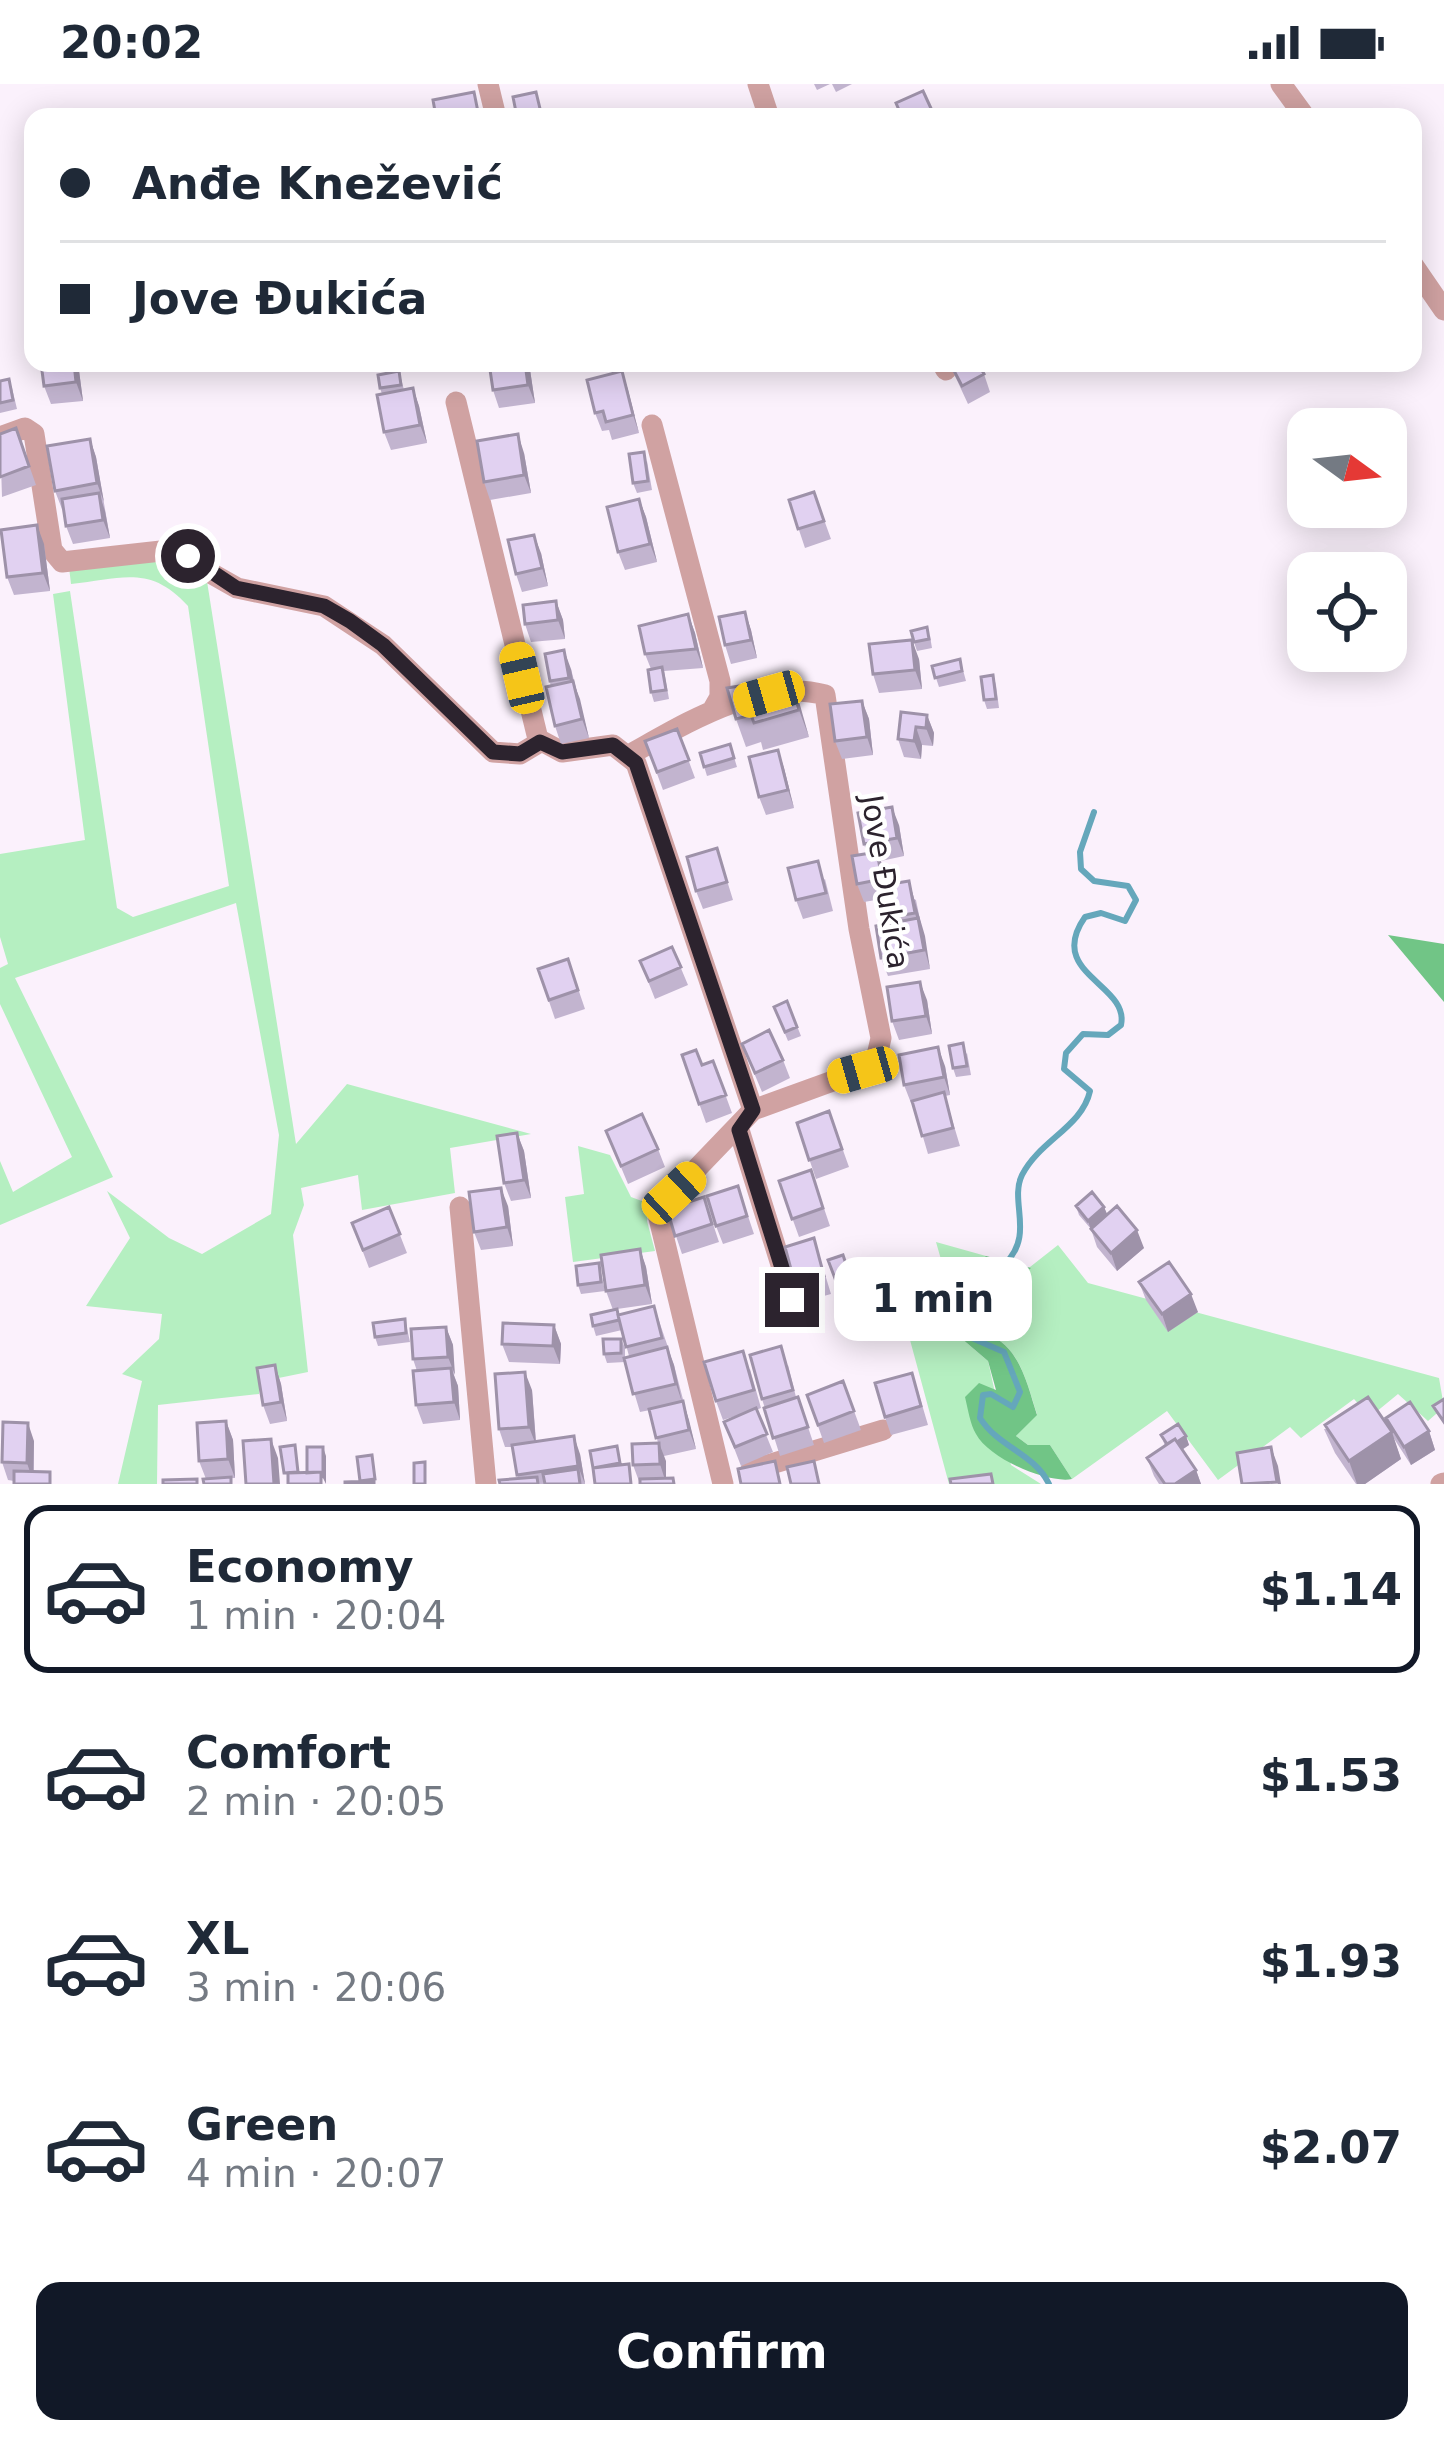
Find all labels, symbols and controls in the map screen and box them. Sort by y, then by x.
text: 20:02 [60,16,203,69]
text: Anđe Knežević [132,157,503,210]
text: Jove Đukića [132,272,427,325]
north arrow [1287,408,1407,528]
map controls [1287,408,1407,672]
route start [161,529,215,583]
button: locate [1287,552,1407,672]
car [496,639,548,717]
car [729,667,809,721]
street label: Jove Đukića [854,790,917,971]
car [823,1043,903,1097]
car [635,1155,713,1231]
callout: 1 min [834,1258,1032,1342]
route end [765,1273,819,1327]
text: 1 min [872,1276,994,1321]
icon: car [42,1535,150,1643]
text: Economy [186,1540,414,1593]
text: $1.14 [1260,1563,1402,1616]
text: 1 min · 20:04 [186,1593,446,1638]
icon: car [42,1721,150,1829]
text: Comfort [186,1726,391,1779]
text: $1.53 [1260,1749,1402,1802]
text: 2 min · 20:05 [186,1779,446,1824]
icon: car [42,1907,150,2015]
text: XL [186,1912,249,1965]
text: $1.93 [1260,1935,1402,1988]
text: 3 min · 20:06 [186,1965,446,2010]
icon: car [42,2093,150,2201]
text: Green [186,2098,338,2151]
text: $2.07 [1260,2121,1402,2174]
text: 4 min · 20:07 [186,2151,446,2196]
button: Confirm [36,2282,1408,2420]

